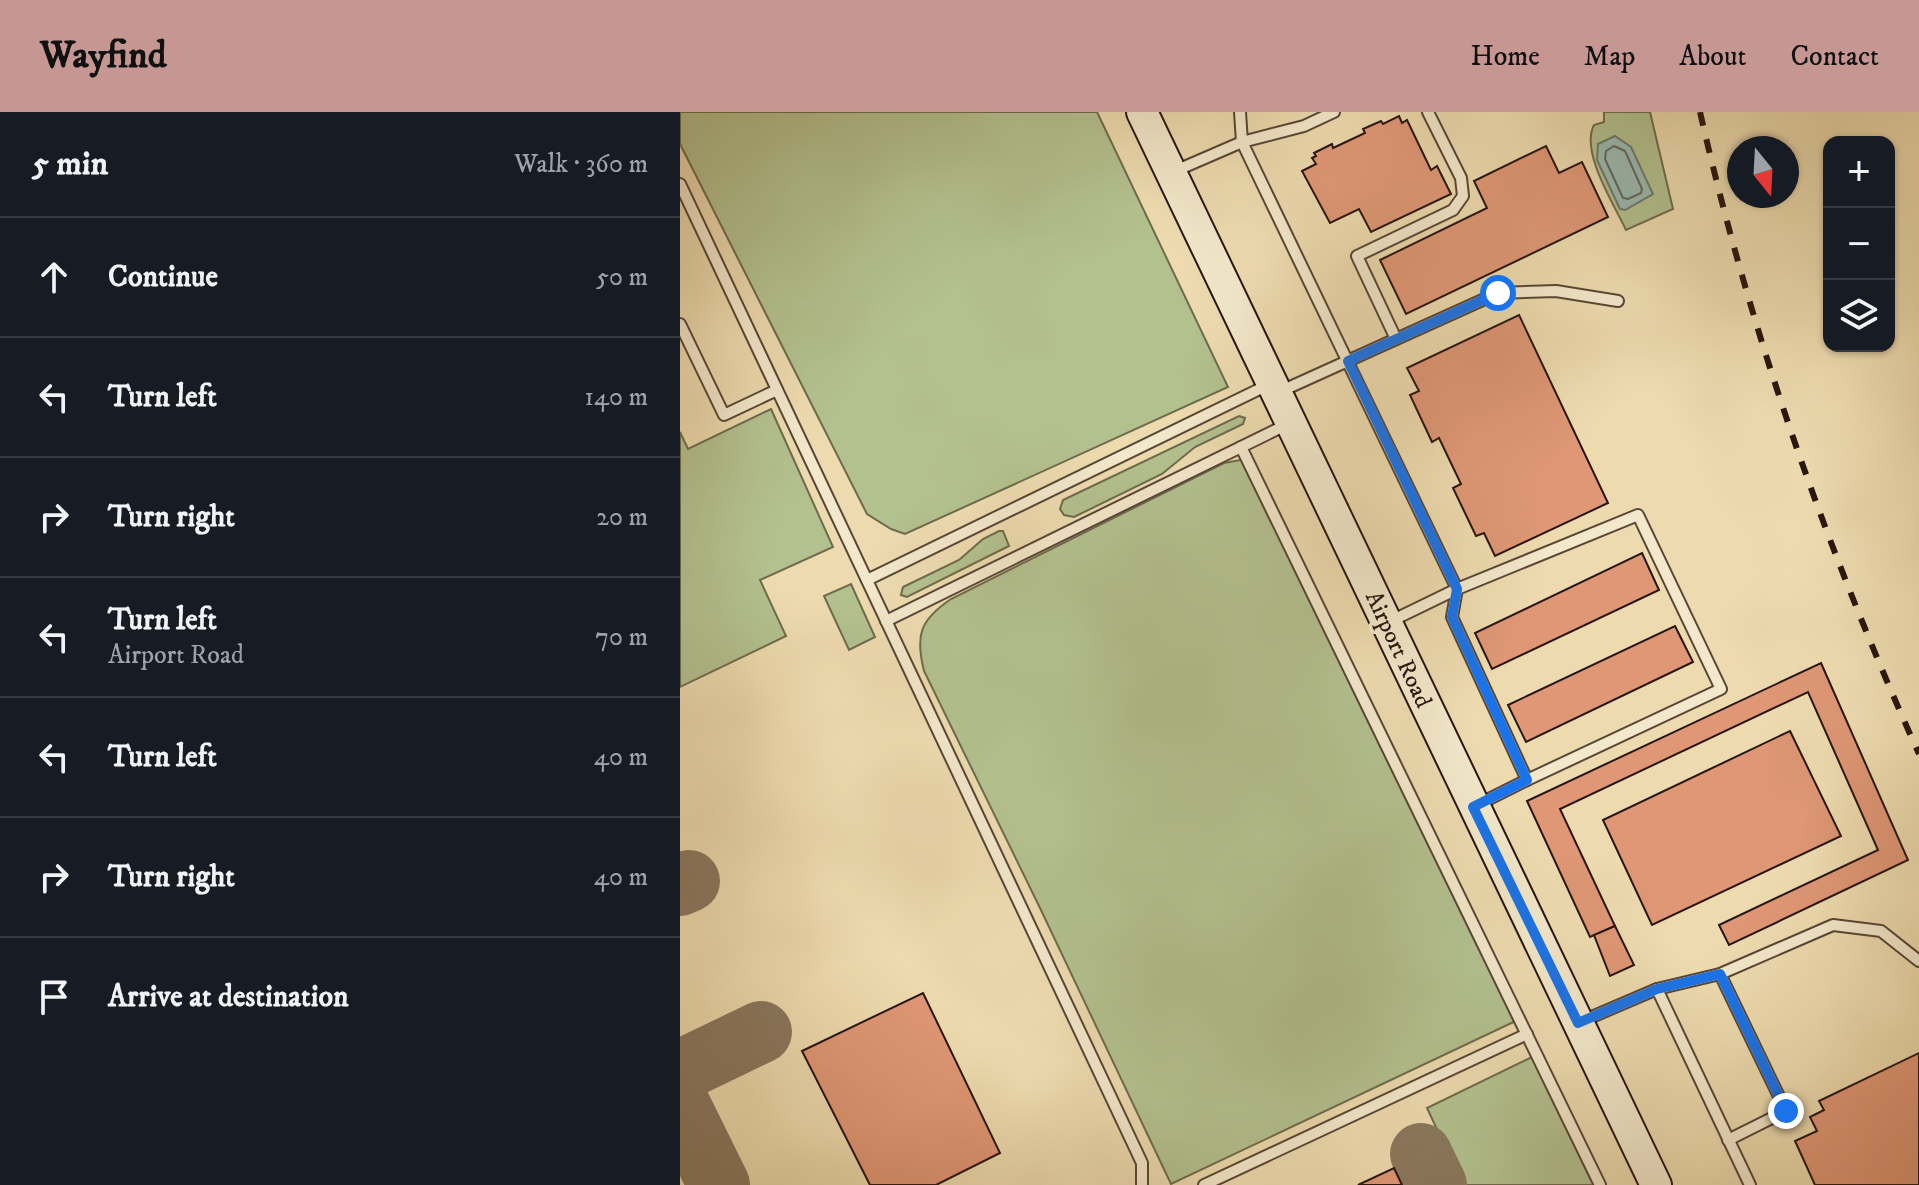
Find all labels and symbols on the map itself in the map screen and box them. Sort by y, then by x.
north arrow [1727,136,1799,208]
route start [1480,275,1516,311]
street label: Airport Road [1358,586,1438,713]
route end [1768,1093,1804,1129]

